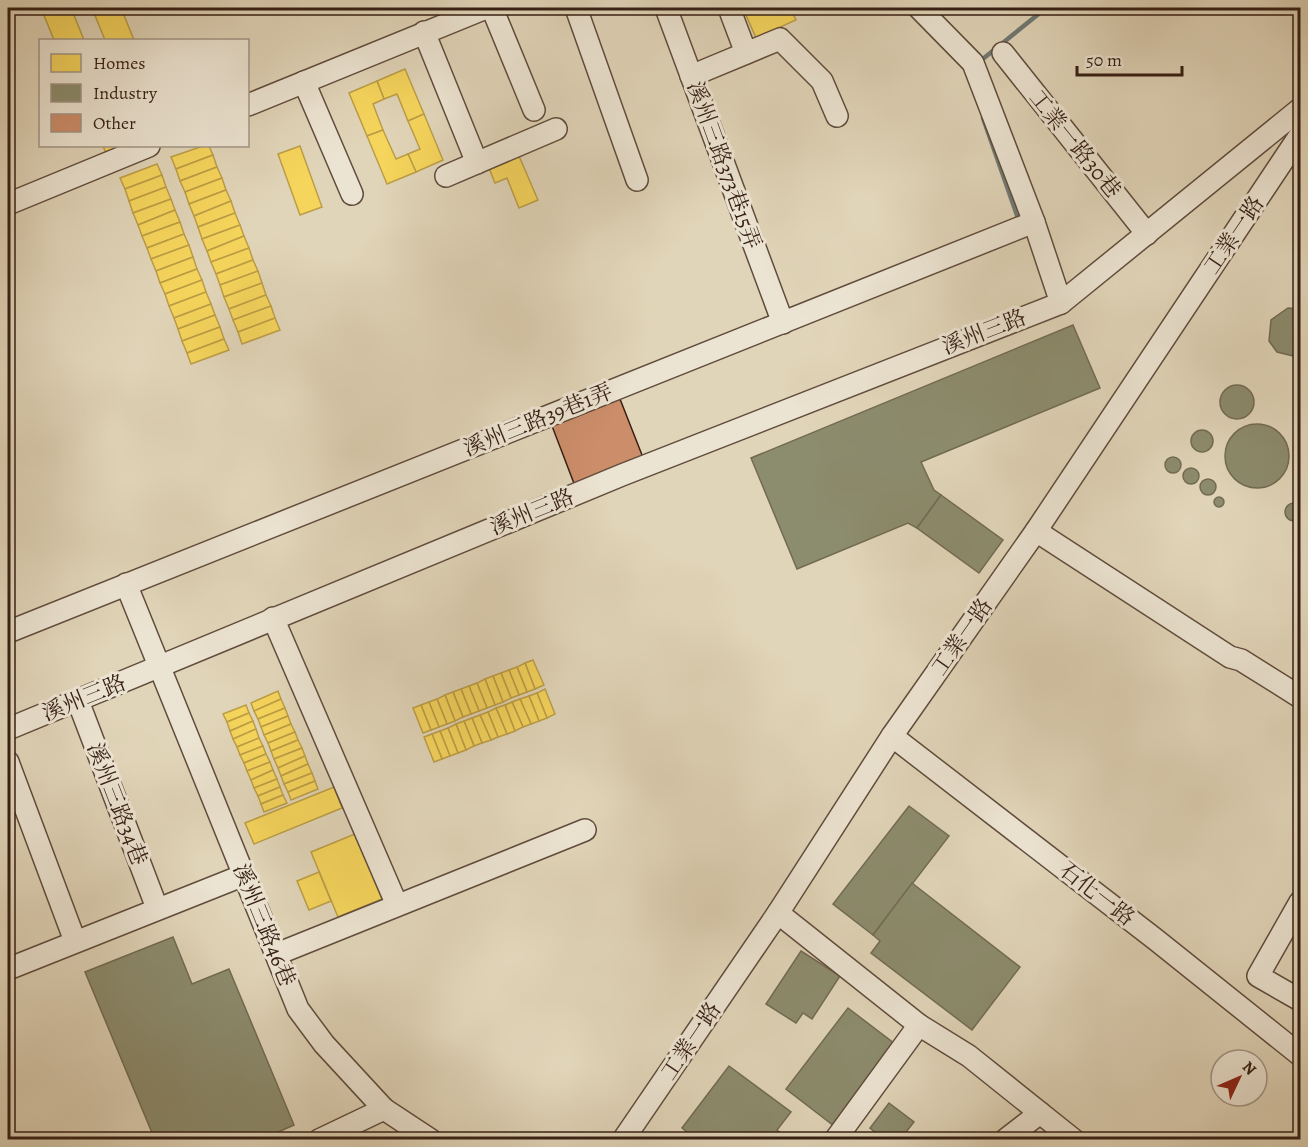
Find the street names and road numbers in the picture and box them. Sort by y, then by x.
street label: 溪州三路373巷15弄 [680,77,768,253]
street label: 工業一路30巷 [1022,84,1128,204]
street label: 工業一路 [1197,190,1271,280]
street label: 溪州三路 [938,302,1030,362]
street label: 溪州三路39巷1弄 [459,376,617,464]
street label: 溪州三路 [486,482,578,542]
street label: 工業一路 [924,592,1000,682]
street label: 溪州三路 [38,668,130,728]
street label: 溪州三路34巷 [80,738,154,870]
street label: 石化一路 [1053,855,1141,933]
street label: 溪州三路46巷 [226,859,302,991]
street label: 工業一路 [654,996,728,1086]

